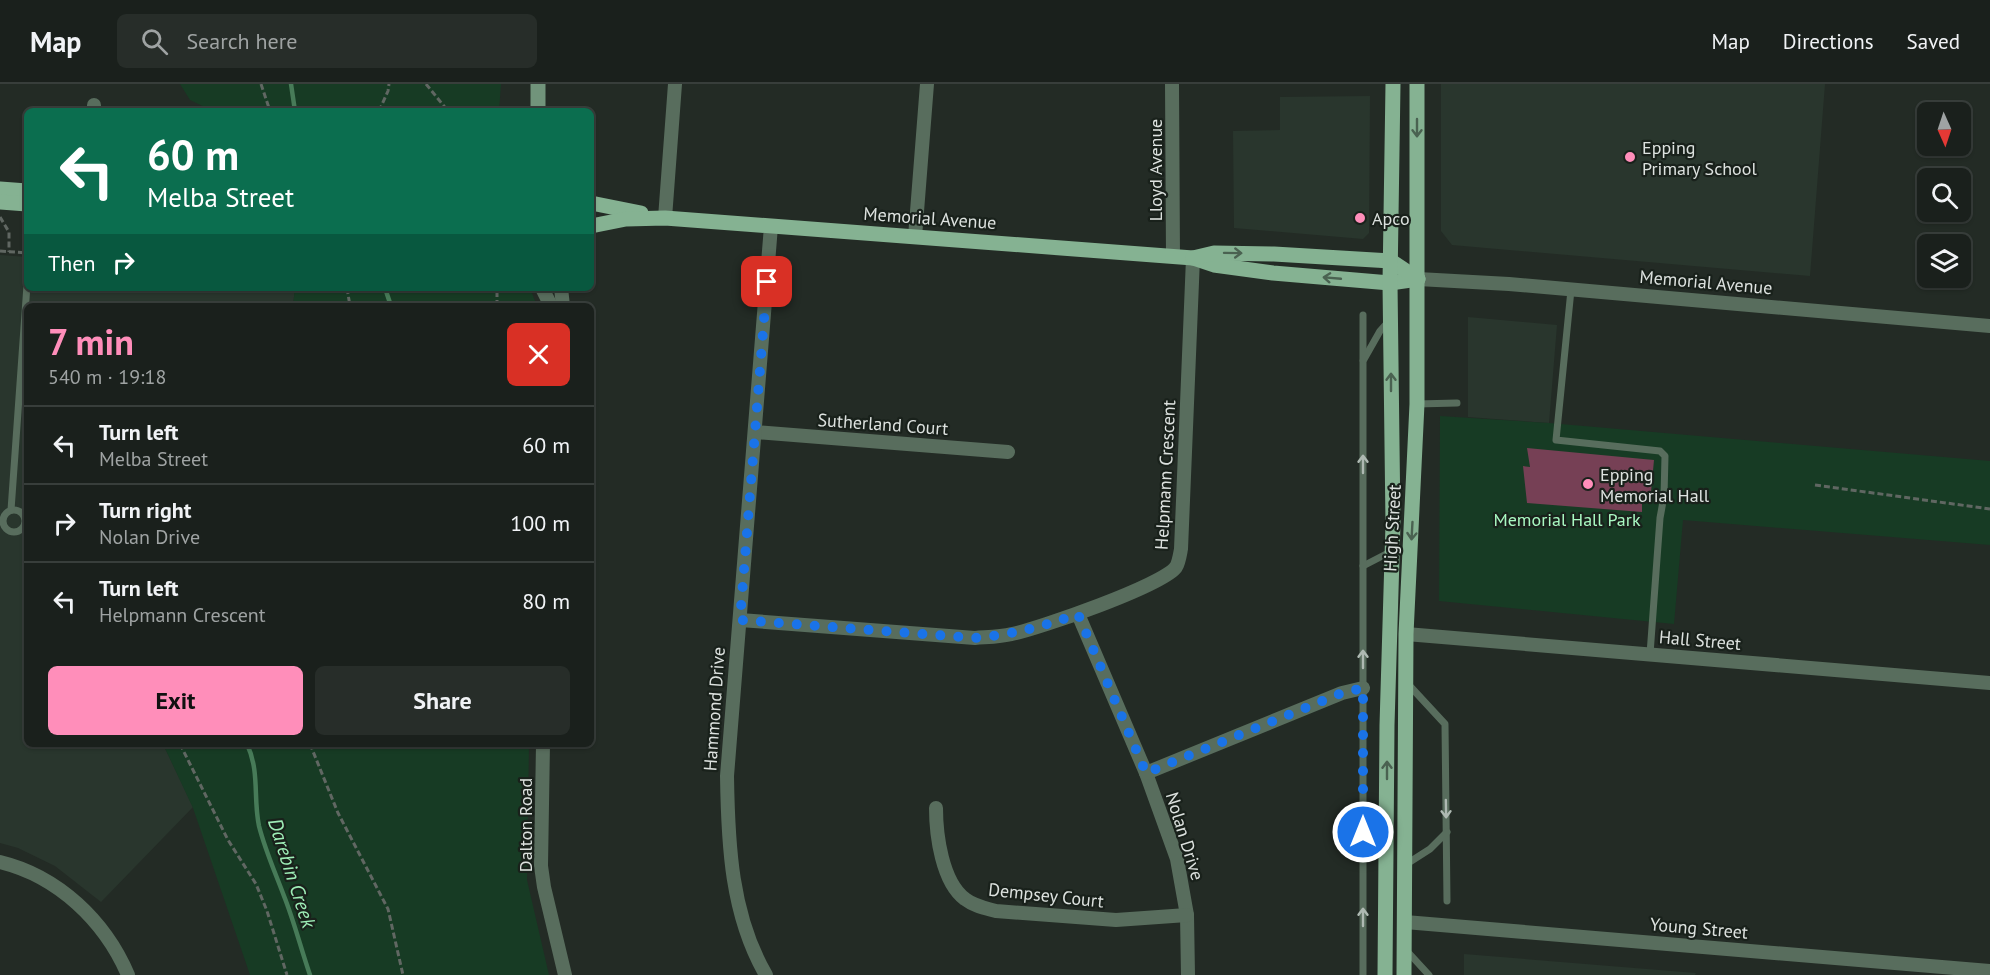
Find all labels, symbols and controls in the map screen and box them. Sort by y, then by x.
search box [117,14,537,68]
text: Map [30,23,81,60]
icon: search [138,25,171,58]
text: Search here [186,27,297,55]
text: Map [1711,28,1750,55]
text: Directions [1783,28,1874,55]
text: Saved [1907,28,1960,55]
north arrow [1917,102,1971,156]
map controls [1917,102,1971,288]
one-way arrow [1411,118,1423,138]
street label: Lloyd Avenue [1144,119,1167,221]
text: 60 m [147,127,239,182]
icon: left [48,132,126,210]
place label: Epping Primary School [1642,136,1757,180]
marker: Epping Primary School [1623,150,1637,164]
button: search [1917,168,1971,222]
text: Melba Street [147,180,294,214]
street label: Memorial Avenue [863,202,997,234]
place label: Apco [1372,207,1410,230]
marker: Apco [1353,211,1367,225]
button: layers [1917,234,1971,288]
icon: right [107,246,140,279]
one-way arrow [1223,247,1243,259]
text: Then [48,249,95,277]
pin [741,256,792,307]
icon: arrive [750,265,783,298]
street label: Memorial Avenue [1639,265,1773,299]
one-way arrow [1323,272,1343,283]
text: 7 min [48,318,134,365]
button: close [507,323,570,386]
text: 540 m · 19:18 [48,364,166,390]
one-way arrow [1385,372,1397,392]
street label: Helpmann Crescent [1150,400,1180,550]
street label: Sutherland Court [817,408,949,440]
text: Turn left [99,418,179,446]
icon: left [48,429,81,462]
text: 60 m [522,431,570,459]
text: Melba Street [99,446,208,472]
one-way arrow [1357,454,1369,474]
place label: Epping Memorial Hall [1600,463,1710,507]
marker: Epping Memorial Hall [1581,477,1595,491]
street label: High Street [1378,484,1406,572]
text: Turn right [99,496,191,524]
icon: right [48,507,81,540]
park label: Memorial Hall Park [1493,508,1641,531]
text: 100 m [510,509,570,537]
one-way arrow [1406,521,1417,541]
text: Nolan Drive [99,524,200,550]
text: Turn left [99,574,179,602]
icon: left [48,585,81,618]
text: 80 m [522,587,570,615]
text: Helpmann Crescent [99,602,266,628]
street label: Hall Street [1658,625,1742,655]
street label: Hammond Drive [698,646,730,772]
one-way arrow [1357,649,1369,669]
button: Exit [48,666,303,735]
button: Share [315,666,570,735]
one-way arrow [1381,760,1392,780]
street label: Dalton Road [514,778,537,872]
street label: Nolan Drive [1161,789,1209,883]
one-way arrow [1440,798,1452,818]
position arrow [1331,800,1395,864]
water label: Darebin Creek [262,815,322,932]
street label: Dempsey Court [987,878,1105,912]
one-way arrow [1357,907,1369,927]
street label: Young Street [1649,912,1749,944]

